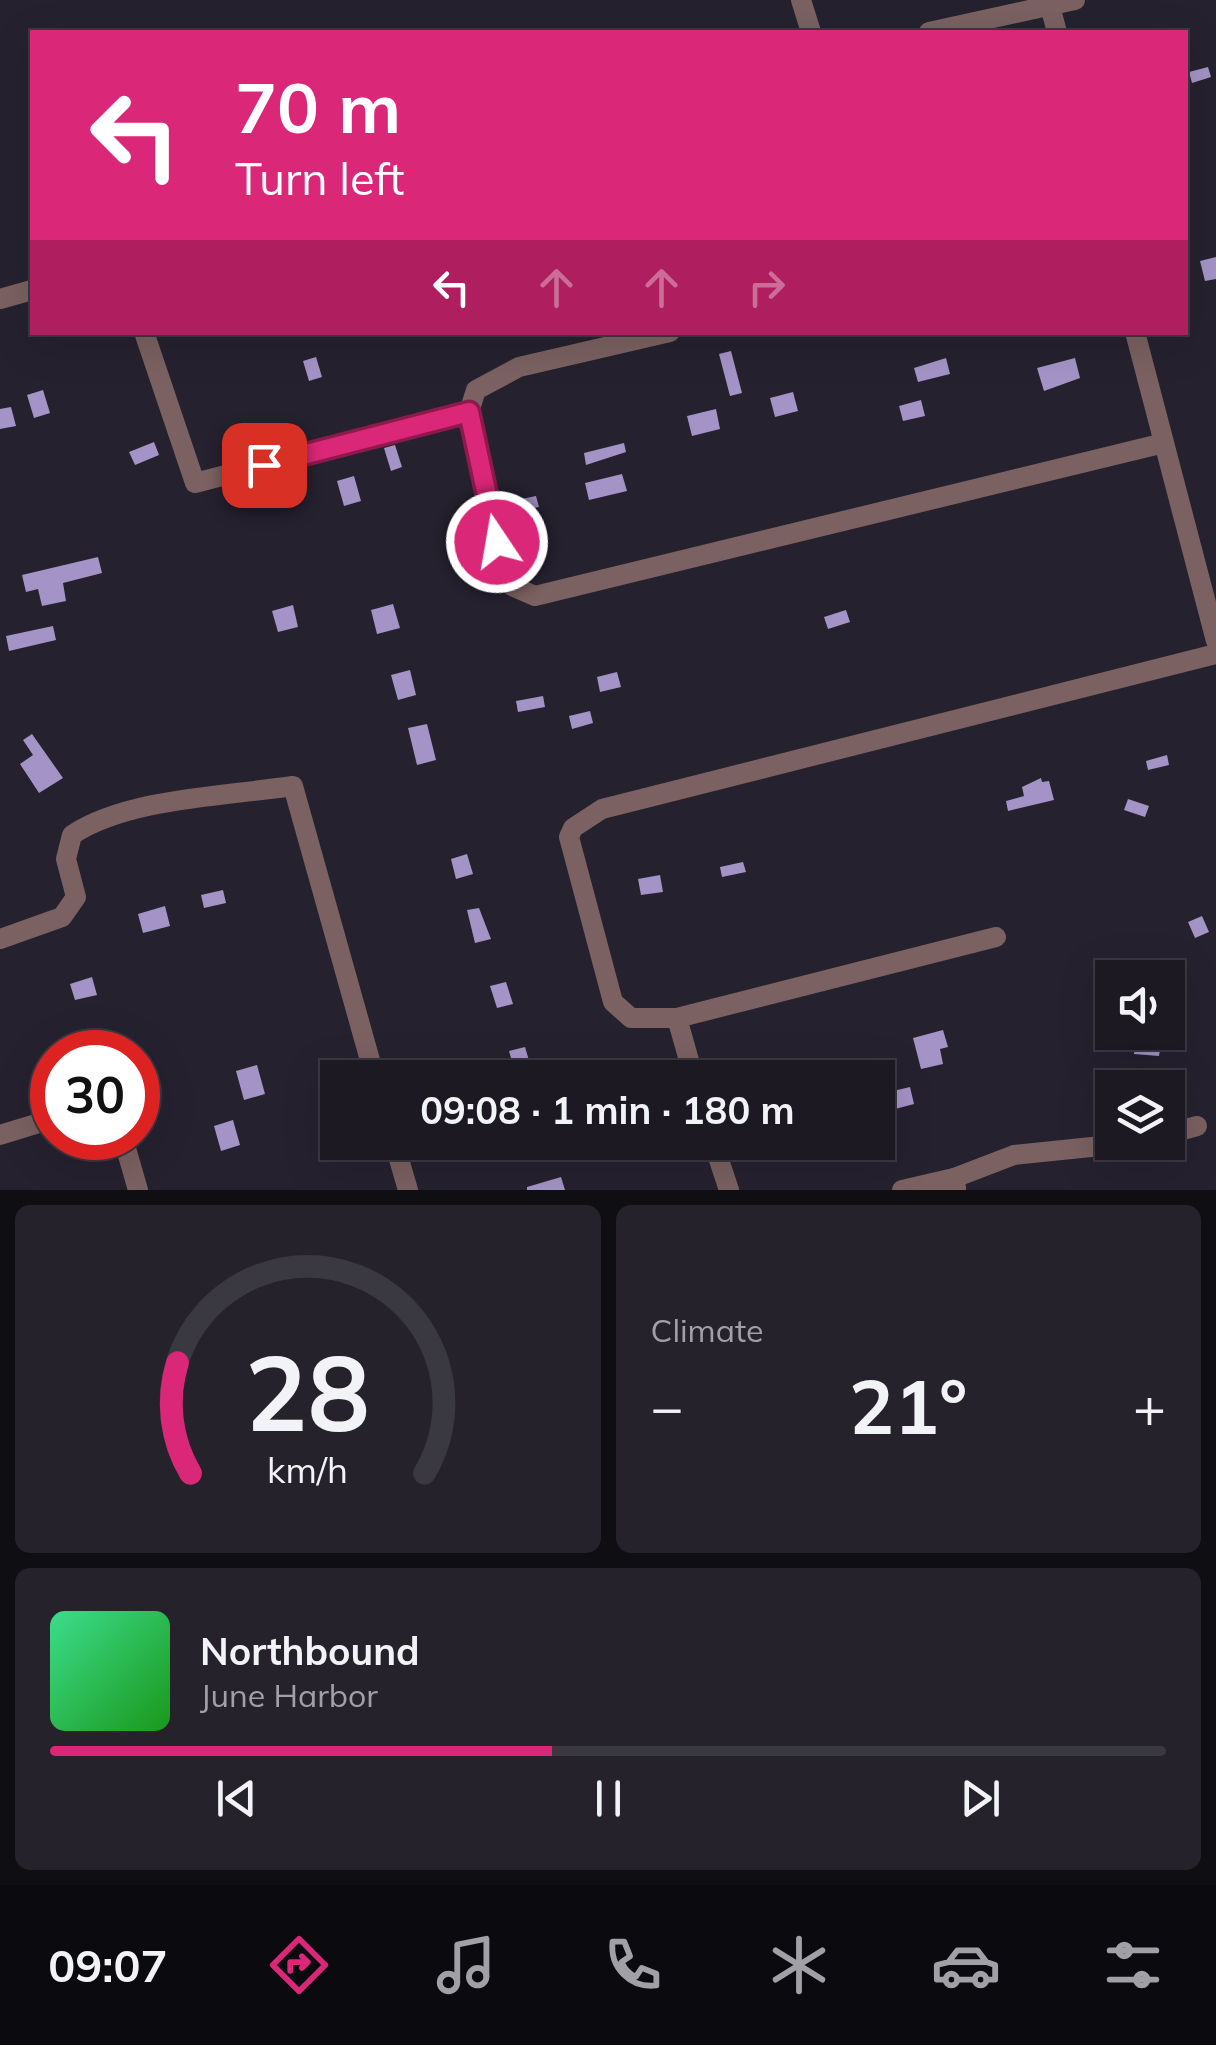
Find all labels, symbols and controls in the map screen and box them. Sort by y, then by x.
text: 70 m [235,63,401,151]
icon: left [70,70,200,200]
text: Turn left [235,150,404,206]
icon: left [424,260,479,315]
icon: ahead [529,260,584,315]
icon: ahead [634,260,689,315]
icon: right [739,260,794,315]
pin [222,423,307,508]
icon: arrive [237,438,292,493]
position arrow [445,490,549,594]
map controls [1095,960,1185,1160]
button: sound [1095,960,1185,1050]
speed limit sign: 30 [30,1030,160,1160]
button: layers [1095,1070,1185,1160]
text: 09:08 · 1 min · 180 m [420,1086,795,1134]
text: Climate [651,1310,763,1350]
text: 28 [245,1326,370,1457]
text: 21° [849,1359,967,1453]
text: − [651,1372,684,1441]
text: + [1133,1372,1166,1441]
text: km/h [267,1447,348,1492]
text: Northbound [200,1627,420,1675]
text: June Harbor [200,1675,378,1715]
icon: previous [209,1771,264,1826]
icon: pause [581,1771,636,1826]
icon: next [953,1771,1008,1826]
icon: directions [264,1930,334,2000]
icon: music [431,1930,501,2000]
icon: phone [598,1930,668,2000]
icon: climate [764,1930,834,2000]
icon: car [931,1930,1001,2000]
icon: filters [1098,1930,1168,2000]
text: 09:07 [48,1937,168,1993]

